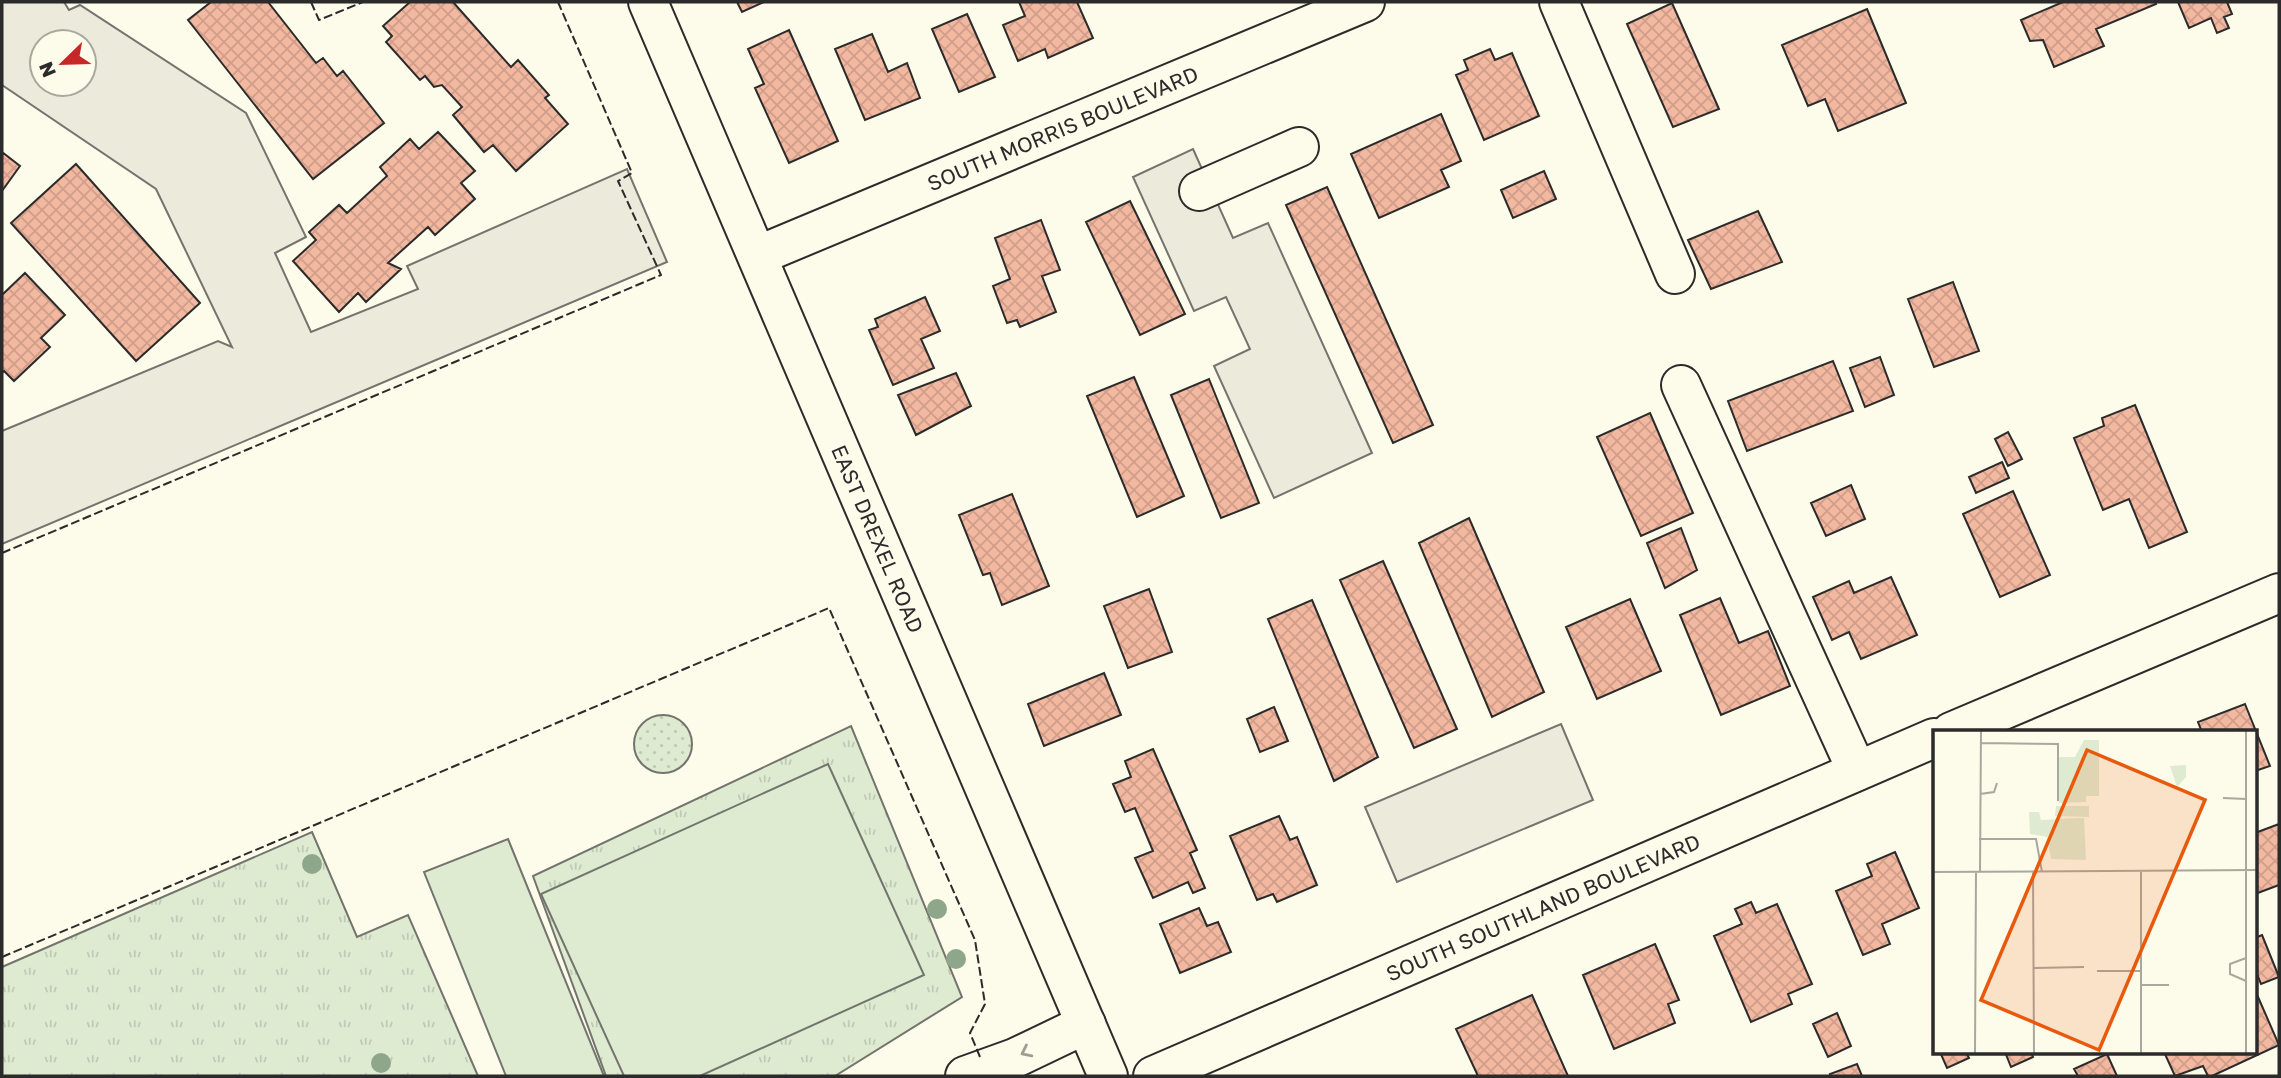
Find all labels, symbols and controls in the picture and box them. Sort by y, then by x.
north arrow [28,28,98,98]
text: N [33,59,60,81]
street label: SOUTH MORRIS BOULEVARD [923,60,1202,196]
street label: EAST DREXEL ROAD [826,441,930,637]
inset map [1933,730,2256,1054]
street label: SOUTH SOUTHLAND BOULEVARD [1382,828,1704,987]
one-way arrow [1021,1044,1033,1058]

